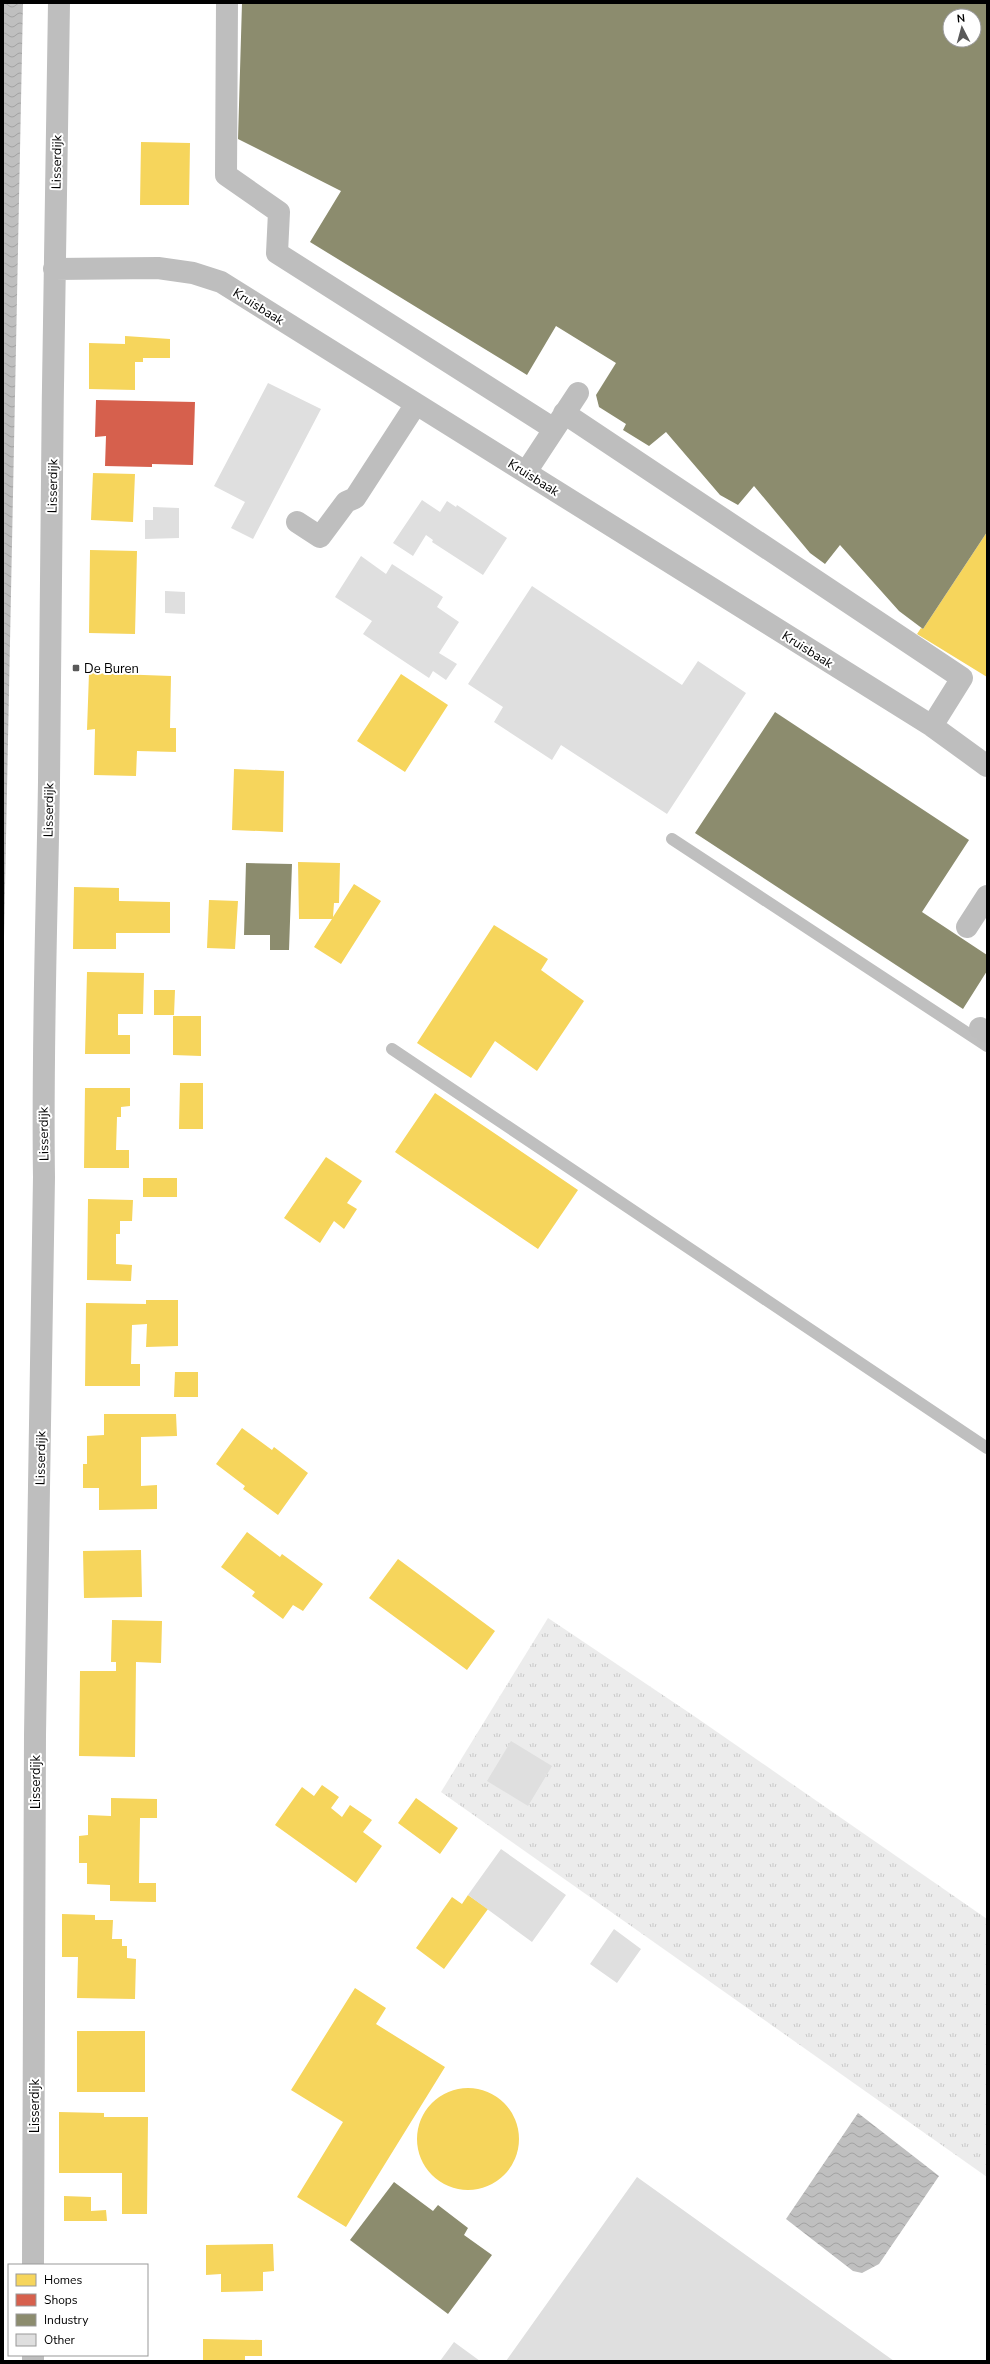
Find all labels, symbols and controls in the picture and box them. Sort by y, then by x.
north arrow [942,8,982,48]
text: N [956,11,966,26]
street label: Lisserdijk [48,134,66,189]
street label: Kruisbaak [229,284,288,330]
street label: Kruisbaak [504,455,563,501]
street label: Lisserdijk [44,458,62,513]
street label: Kruisbaak [778,627,837,673]
place label: De Buren [84,660,139,678]
marker: De Buren [71,663,81,673]
street label: Lisserdijk [40,782,58,837]
street label: Lisserdijk [35,1106,53,1161]
street label: Lisserdijk [32,1430,50,1485]
street label: Lisserdijk [27,1754,45,1809]
street label: Lisserdijk [26,2078,44,2133]
legend [8,2264,148,2356]
text: Homes [44,2272,82,2288]
text: Shops [44,2292,78,2308]
text: Industry [44,2312,89,2328]
text: Other [44,2332,76,2348]

